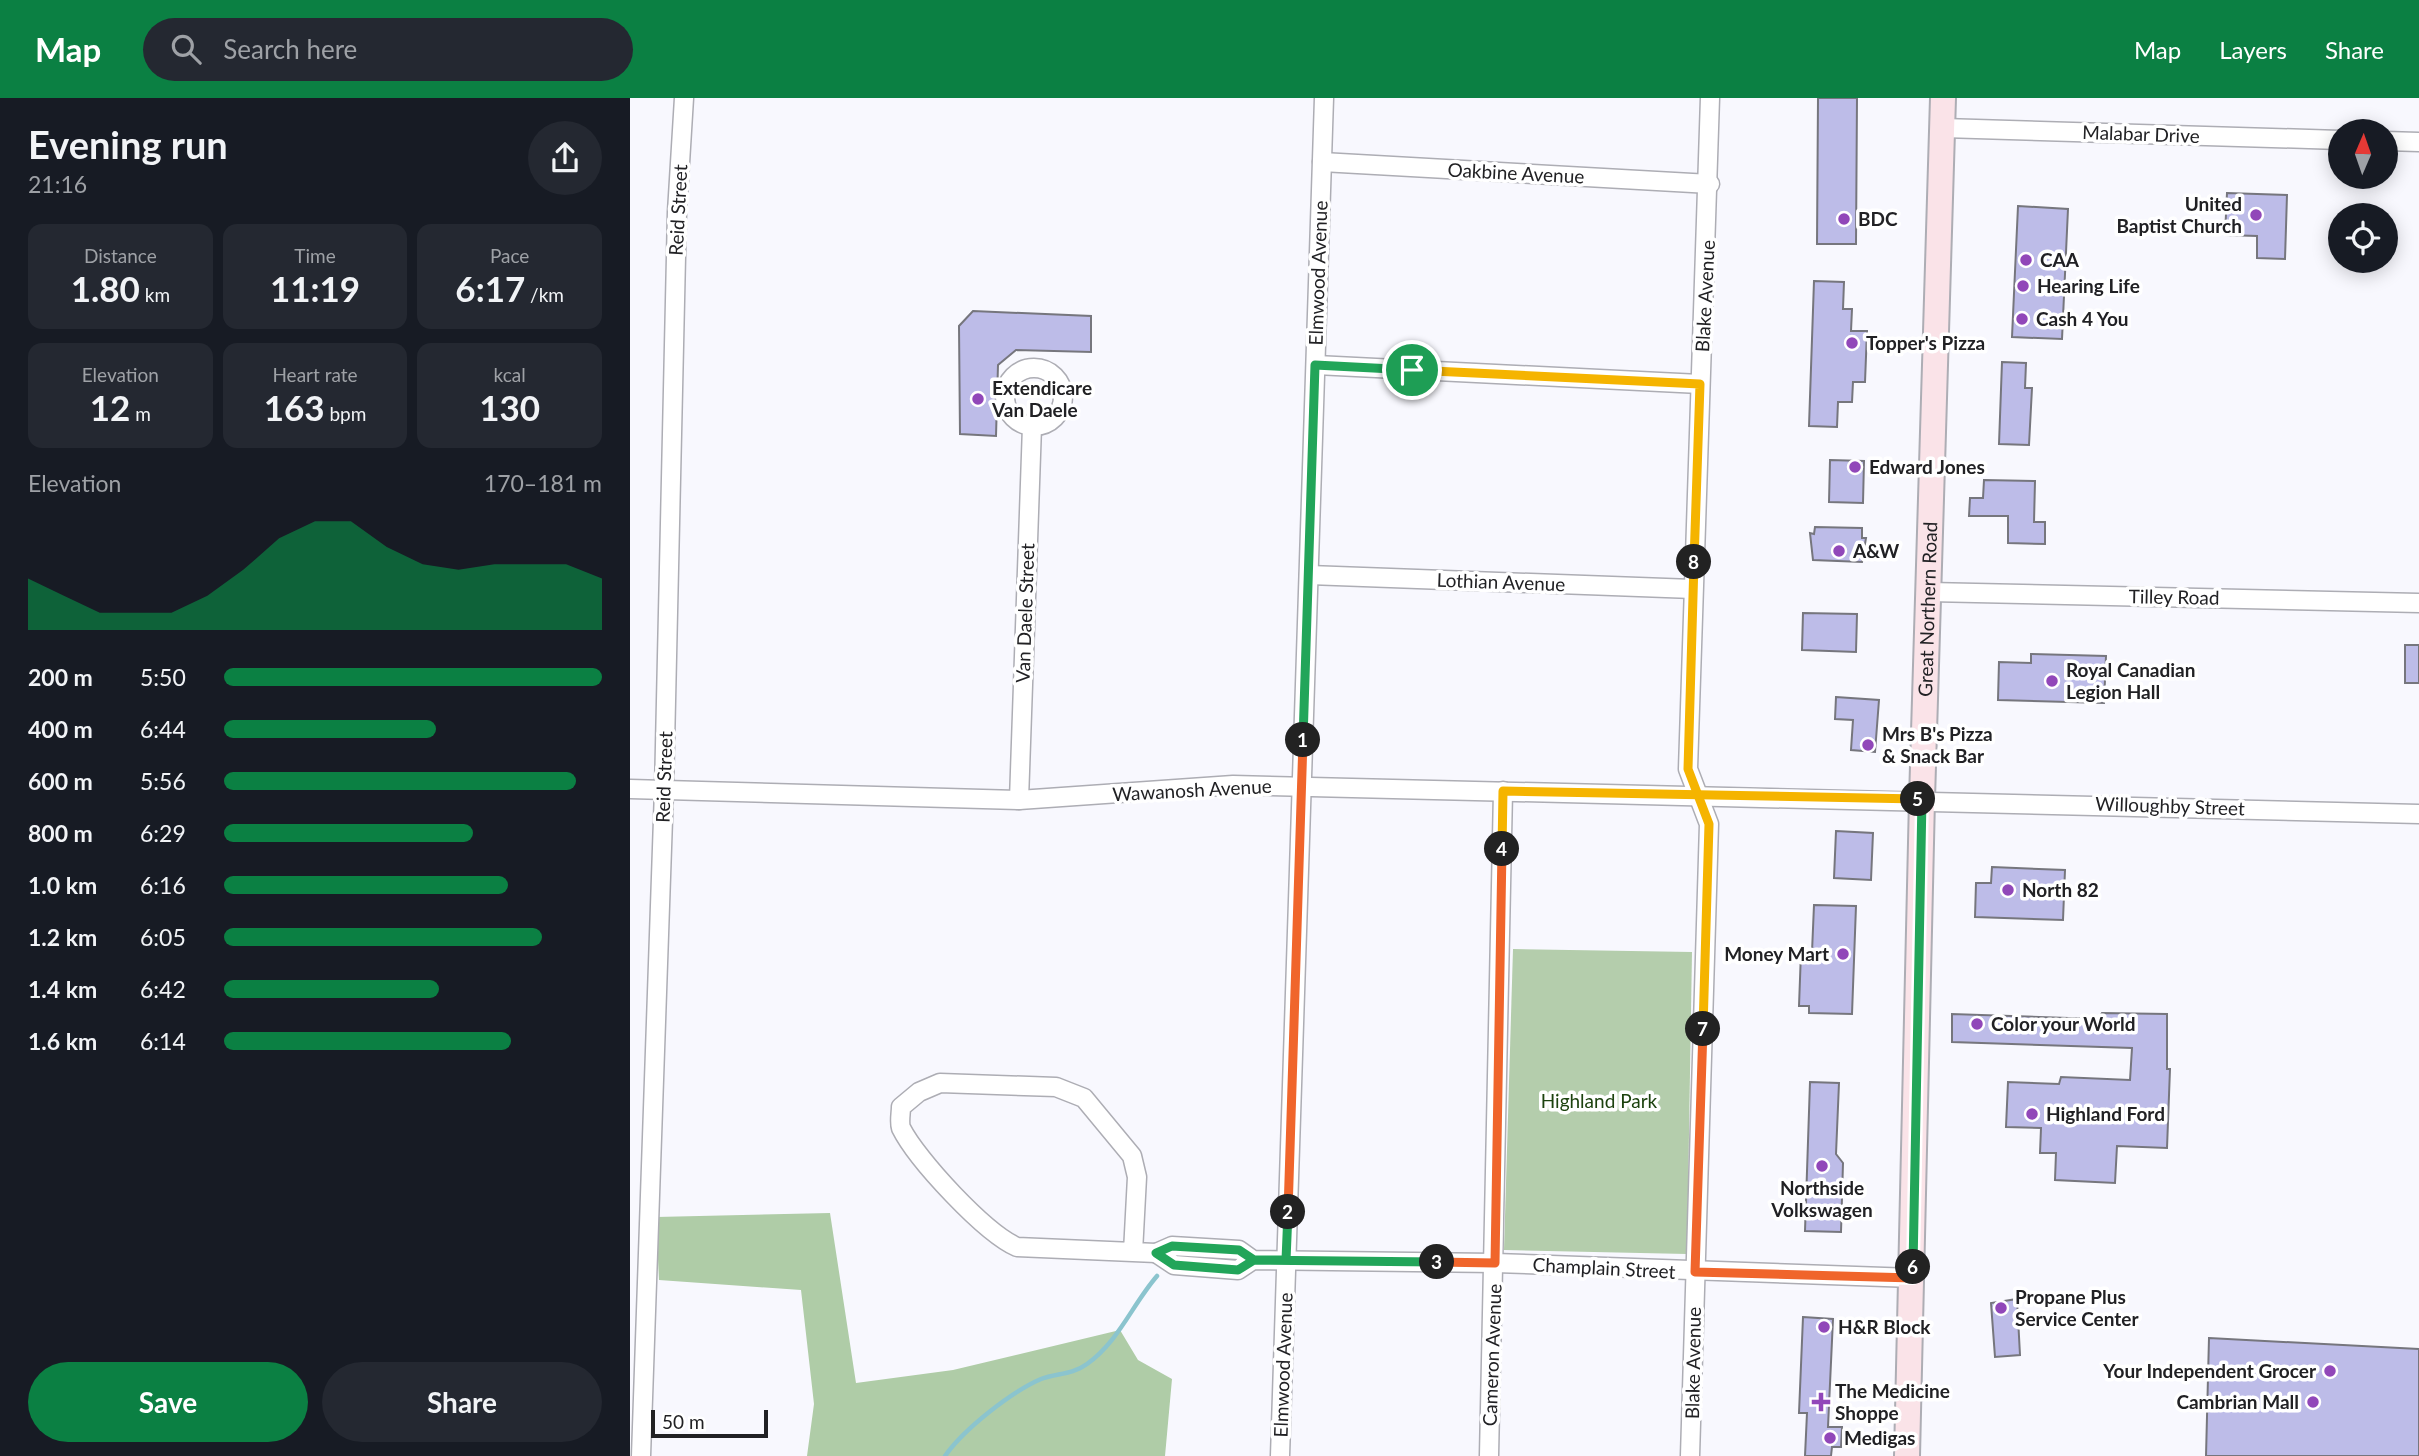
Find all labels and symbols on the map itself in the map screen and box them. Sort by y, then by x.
north arrow [2328,119,2398,189]
street label: Malabar Drive [2082,120,2200,147]
street label: Oakbine Avenue [1447,157,1585,188]
street label: Reid Street [664,164,691,256]
place label: United Baptist Church [2116,192,2242,237]
street label: Elmwood Avenue [1303,200,1332,346]
place label: BDC [1858,207,1898,230]
marker: United Baptist Church [2248,207,2264,223]
marker: BDC [1836,211,1852,227]
street label: Blake Avenue [1690,239,1719,353]
place label: CAA [2040,248,2080,271]
marker: CAA [2018,252,2034,268]
place label: Hearing Life [2037,274,2140,297]
marker: Hearing Life [2015,278,2031,294]
place label: Cash 4 You [2036,307,2129,330]
marker: Cash 4 You [2014,311,2030,327]
place label: Topper's Pizza [1866,331,1985,354]
marker: Topper's Pizza [1844,335,1860,351]
pin [1382,340,1442,400]
place label: Extendicare Van Daele [991,376,1092,421]
marker: Extendicare Van Daele [970,391,986,407]
place label: Edward Jones [1869,455,1985,478]
marker: Edward Jones [1847,459,1863,475]
street label: Great Northern Road [1913,521,1941,697]
place label: A&W [1852,539,1899,562]
street label: Van Daele Street [1011,543,1038,683]
marker: A&W [1831,543,1847,559]
pin: 8 [1676,545,1712,580]
street label: Lothian Avenue [1436,568,1566,595]
street label: Tilley Road [2128,584,2220,609]
place label: Royal Canadian Legion Hall [2066,658,2195,703]
marker: Royal Canadian Legion Hall [2044,673,2060,689]
pin: 1 [1286,722,1320,758]
place label: Mrs B's Pizza & Snack Bar [1882,722,1993,767]
street label: Reid Street [650,731,677,823]
marker: Mrs B's Pizza & Snack Bar [1860,737,1876,753]
street label: Wawanosh Avenue [1112,774,1272,805]
pin: 5 [1900,782,1936,816]
street label: Willoughby Street [2095,791,2245,820]
pin: 4 [1484,832,1520,866]
place label: North 82 [2022,878,2099,901]
marker: North 82 [2000,882,2016,898]
place label: Money Mart [1724,942,1829,965]
marker: Money Mart [1835,946,1851,962]
pin: 7 [1686,1012,1720,1046]
place label: Color your World [1991,1012,2136,1035]
marker: Color your World [1969,1016,1985,1032]
park label: Highland Park [1541,1089,1658,1112]
place label: Highland Ford [2046,1102,2165,1125]
marker: Highland Ford [2024,1106,2040,1122]
marker: Northside Volkswagen [1814,1158,1830,1174]
place label: Northside Volkswagen [1770,1176,1873,1221]
pin: 2 [1270,1194,1306,1230]
pin: 3 [1420,1244,1454,1280]
pin: 6 [1896,1250,1930,1284]
street label: Champlain Street [1532,1252,1676,1283]
street label: Cameron Avenue [1478,1283,1505,1427]
place label: Propane Plus Service Center [2015,1285,2139,1330]
street label: Elmwood Avenue [1268,1292,1297,1438]
marker: Propane Plus Service Center [1993,1300,2009,1316]
street label: Blake Avenue [1680,1307,1705,1419]
place label: H&R Block [1838,1315,1931,1338]
marker: H&R Block [1816,1319,1832,1335]
place label: Your Independent Grocer [2102,1359,2317,1382]
marker: Your Independent Grocer [2322,1363,2338,1379]
place label: The Medicine Shoppe [1835,1379,1950,1424]
place label: Cambrian Mall [2176,1390,2299,1413]
marker: The Medicine Shoppe [1813,1394,1829,1410]
marker: Cambrian Mall [2305,1394,2321,1410]
scale bar [651,1407,768,1439]
place label: Medigas [1844,1426,1915,1449]
marker: Medigas [1822,1430,1838,1446]

